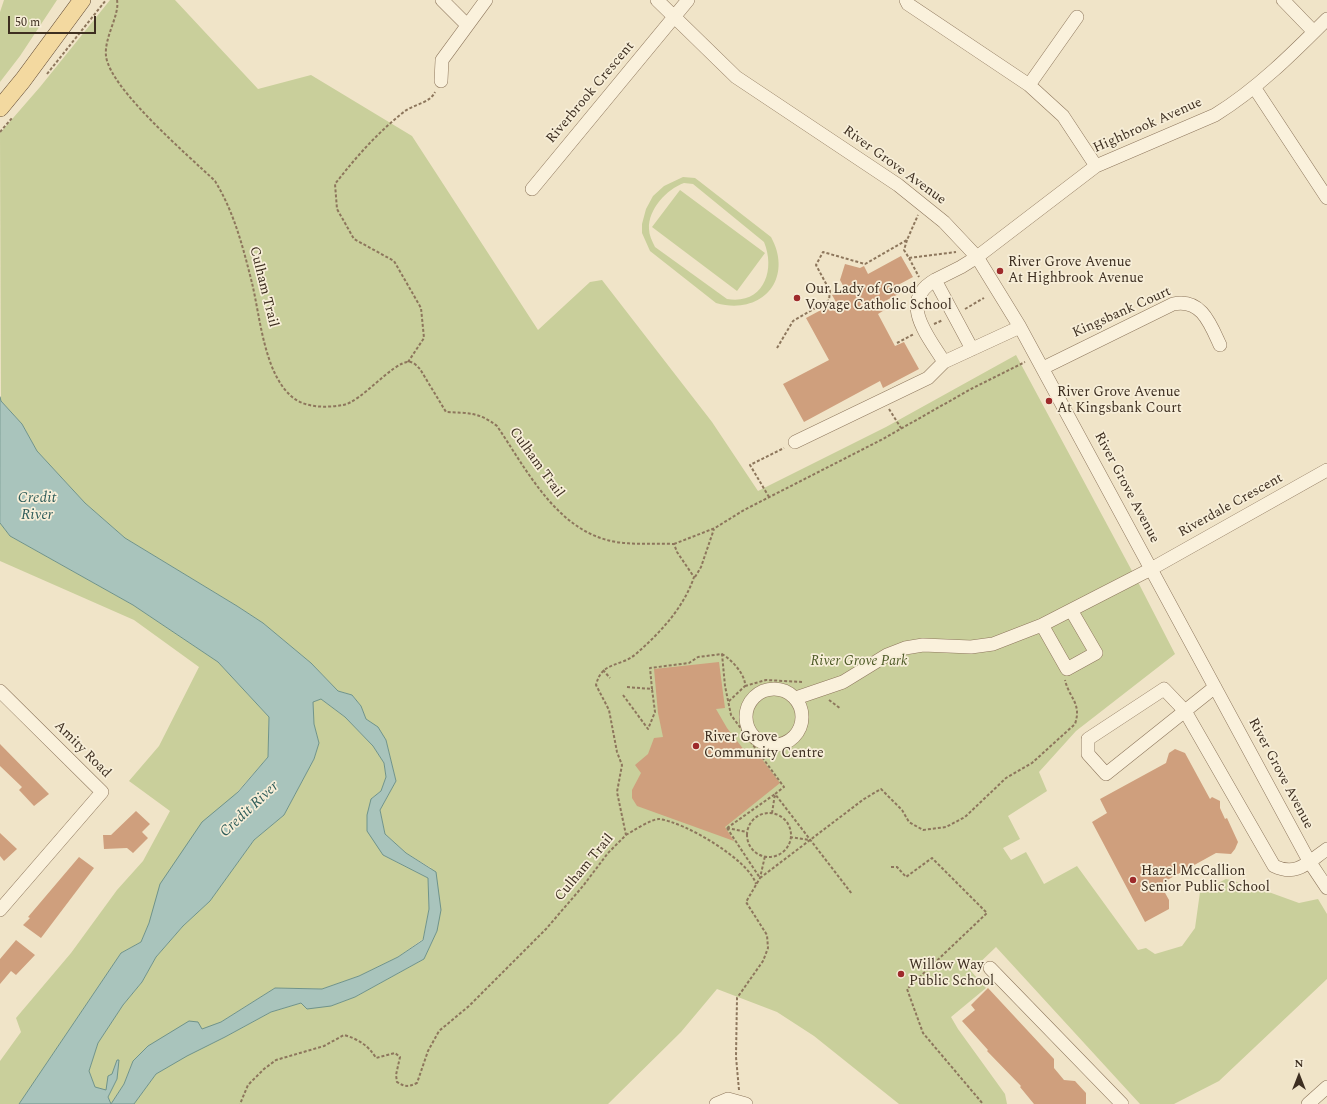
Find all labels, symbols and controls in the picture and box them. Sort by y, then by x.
scale bar [10,8,98,34]
text: 50 m [15,13,40,32]
street label: Riverbrook Crescent [544,39,638,147]
street label: Highbrook Avenue [1091,94,1205,158]
street label: River Grove Avenue [839,123,949,209]
street label: Culham Trail [245,245,281,329]
place label: River Grove Avenue At Highbrook Avenue [1008,255,1144,288]
marker: River Grove Avenue At Highbrook Avenue [995,266,1005,276]
place label: Our Lady of Good Voyage Catholic School [805,282,952,314]
street label: Kingsbank Court [1070,284,1174,342]
marker: Our Lady of Good Voyage Catholic School [792,293,802,303]
place label: River Grove Avenue At Kingsbank Court [1057,385,1182,418]
marker: River Grove Avenue At Kingsbank Court [1044,396,1054,406]
street label: Culham Trail [505,425,567,501]
street label: River Grove Avenue [1090,430,1162,546]
street label: Riverdale Crescent [1176,470,1286,542]
water label: Credit River [18,490,56,525]
park label: River Grove Park [811,654,907,670]
street label: River Grove Avenue [1244,716,1316,832]
street label: Amity Road [50,718,114,782]
place label: River Grove Community Centre [704,730,824,762]
marker: River Grove Community Centre [691,741,701,751]
water label: Credit River [217,778,283,842]
street label: Culham Trail [552,831,618,905]
place label: Hazel McCallion Senior Public School [1141,864,1270,896]
marker: Hazel McCallion Senior Public School [1128,875,1138,885]
place label: Willow Way Public School [909,958,994,990]
marker: Willow Way Public School [896,969,906,979]
text: N [1295,1055,1303,1072]
north arrow [1279,1056,1319,1096]

